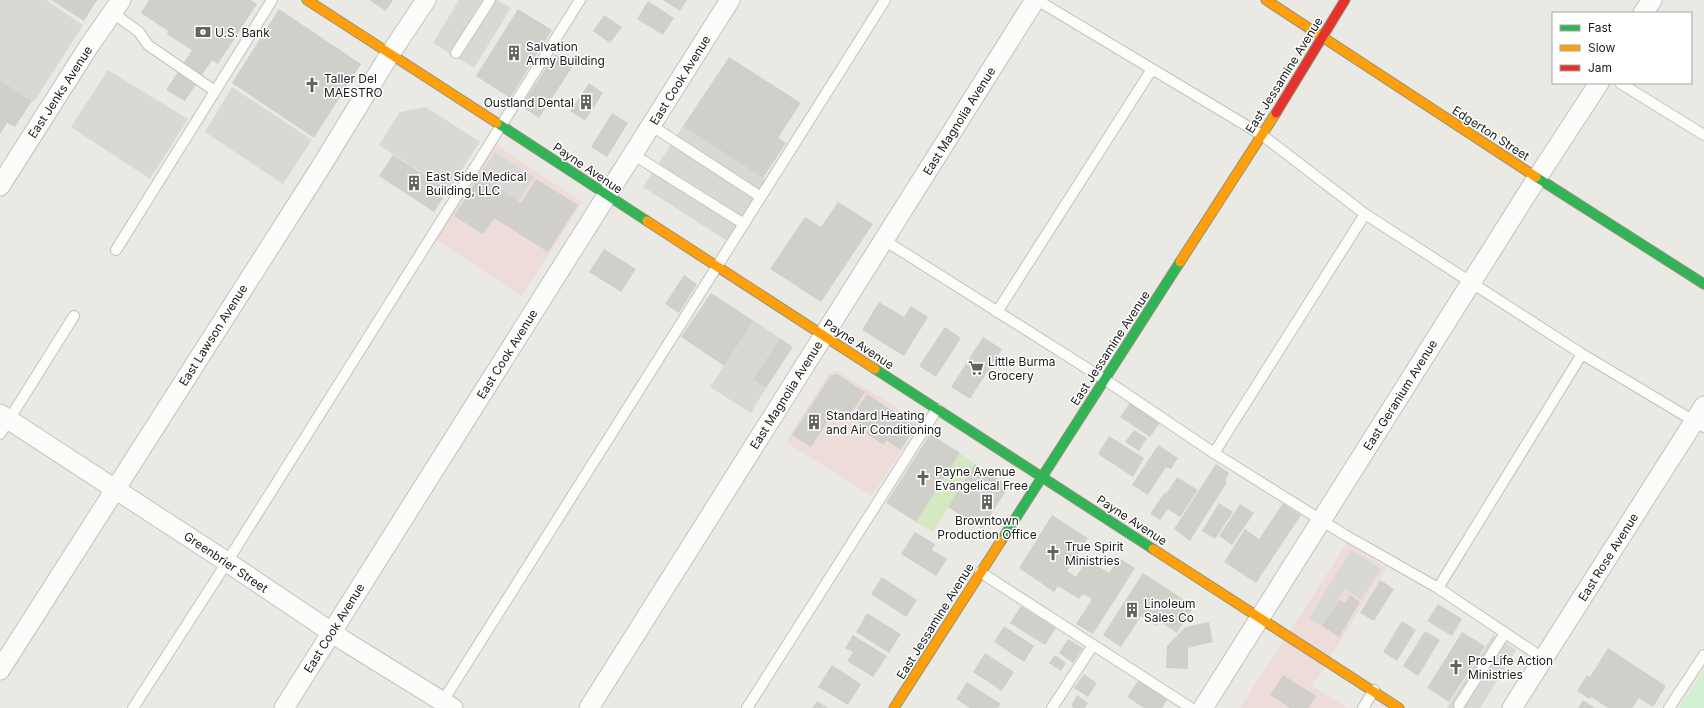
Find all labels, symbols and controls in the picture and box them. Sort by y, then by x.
legend [1552,12,1692,84]
street label: East Jessamine Avenue [1242,14,1326,136]
text: Fast [1588,20,1612,35]
bank icon: U.S. Bank [194,23,212,41]
place label: U.S. Bank [215,25,270,40]
street label: East Cook Avenue [646,32,714,128]
place label: Salvation Army Building [526,39,605,68]
text: Slow [1588,40,1616,55]
street label: East Jenks Avenue [25,43,95,141]
building icon: Salvation Army Building [505,44,523,62]
text: Jam [1588,60,1612,75]
street label: East Magnolia Avenue [920,64,998,178]
place label: Taller Del MAESTRO [324,71,383,100]
church icon: Taller Del MAESTRO [303,76,321,94]
building icon: Oustland Dental [577,93,595,111]
place label: Oustland Dental [484,95,574,110]
street label: Edgerton Street [1450,102,1532,164]
street label: Payne Avenue [550,139,626,197]
place label: East Side Medical Building, LLC [426,169,527,198]
building icon: East Side Medical Building, LLC [405,174,423,192]
street label: East Lawson Avenue [176,281,250,389]
street label: East Jessamine Avenue [1067,288,1153,408]
street label: East Cook Avenue [473,306,541,402]
street label: Payne Avenue [821,316,897,372]
street label: East Geranium Avenue [1360,337,1440,453]
street label: East Magnolia Avenue [747,338,825,452]
place label: Little Burma Grocery [988,354,1055,383]
supermarket icon: Little Burma Grocery [967,359,985,377]
place label: Standard Heating and Air Conditioning [826,408,941,437]
building icon: Standard Heating and Air Conditioning [805,413,823,431]
place label: Payne Avenue Evangelical Free [935,464,1028,493]
church icon: Payne Avenue Evangelical Free [914,469,932,487]
street label: Payne Avenue [1094,492,1170,548]
building icon: Browntown Production Office [978,493,996,511]
street label: East Rose Avenue [1575,510,1641,604]
place label: Browntown Production Office [937,513,1037,542]
street label: Greenbrier Street [181,528,271,596]
place label: True Spirit Ministries [1065,539,1124,568]
church icon: True Spirit Ministries [1044,544,1062,562]
street label: East Jessamine Avenue [893,560,977,682]
street label: East Cook Avenue [300,580,368,676]
place label: Linoleum Sales Co [1144,596,1196,625]
building icon: Linoleum Sales Co [1123,601,1141,619]
place label: Pro-Life Action Ministries [1468,653,1553,682]
church icon: Pro-Life Action Ministries [1447,658,1465,676]

